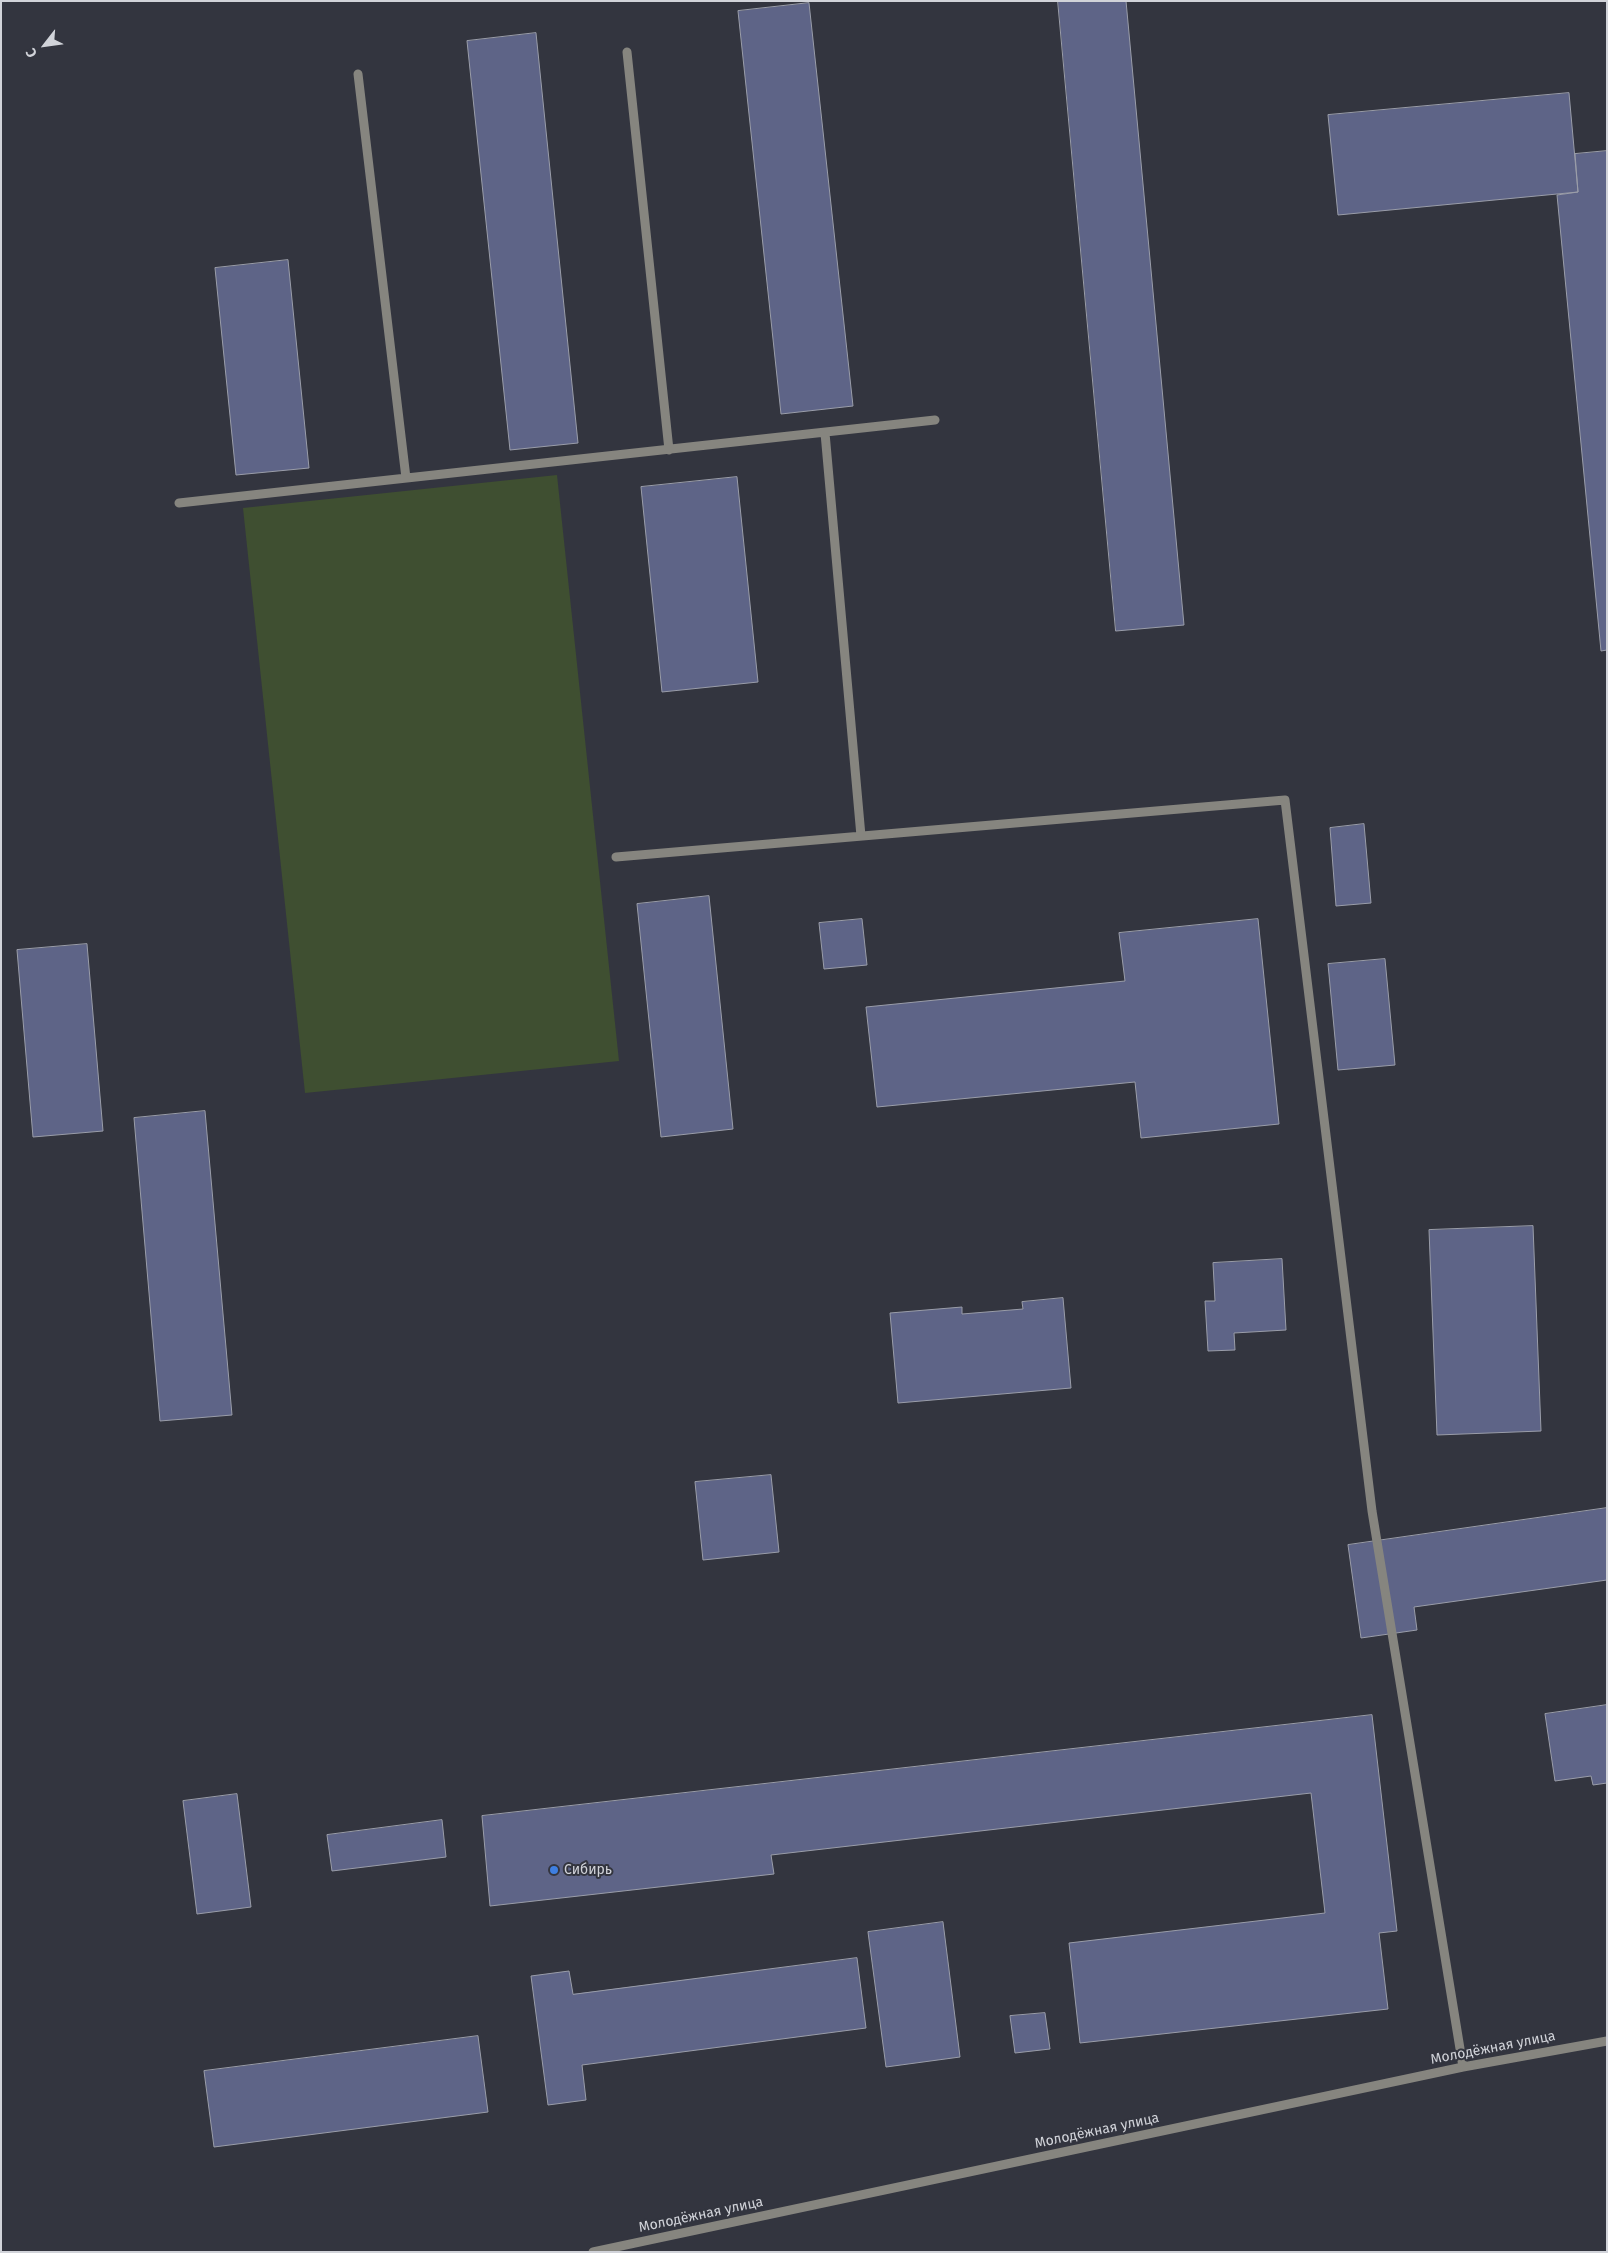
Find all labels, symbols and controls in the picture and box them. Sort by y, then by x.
north arrow [20,20,70,70]
text: С [22,45,41,60]
place label: Сибирь [564,1862,612,1878]
marker: Сибирь [548,1864,560,1876]
street label: Молодёжная улица [1429,2028,1557,2068]
street label: Молодёжная улица [1033,2110,1161,2152]
street label: Молодёжная улица [637,2194,765,2236]

